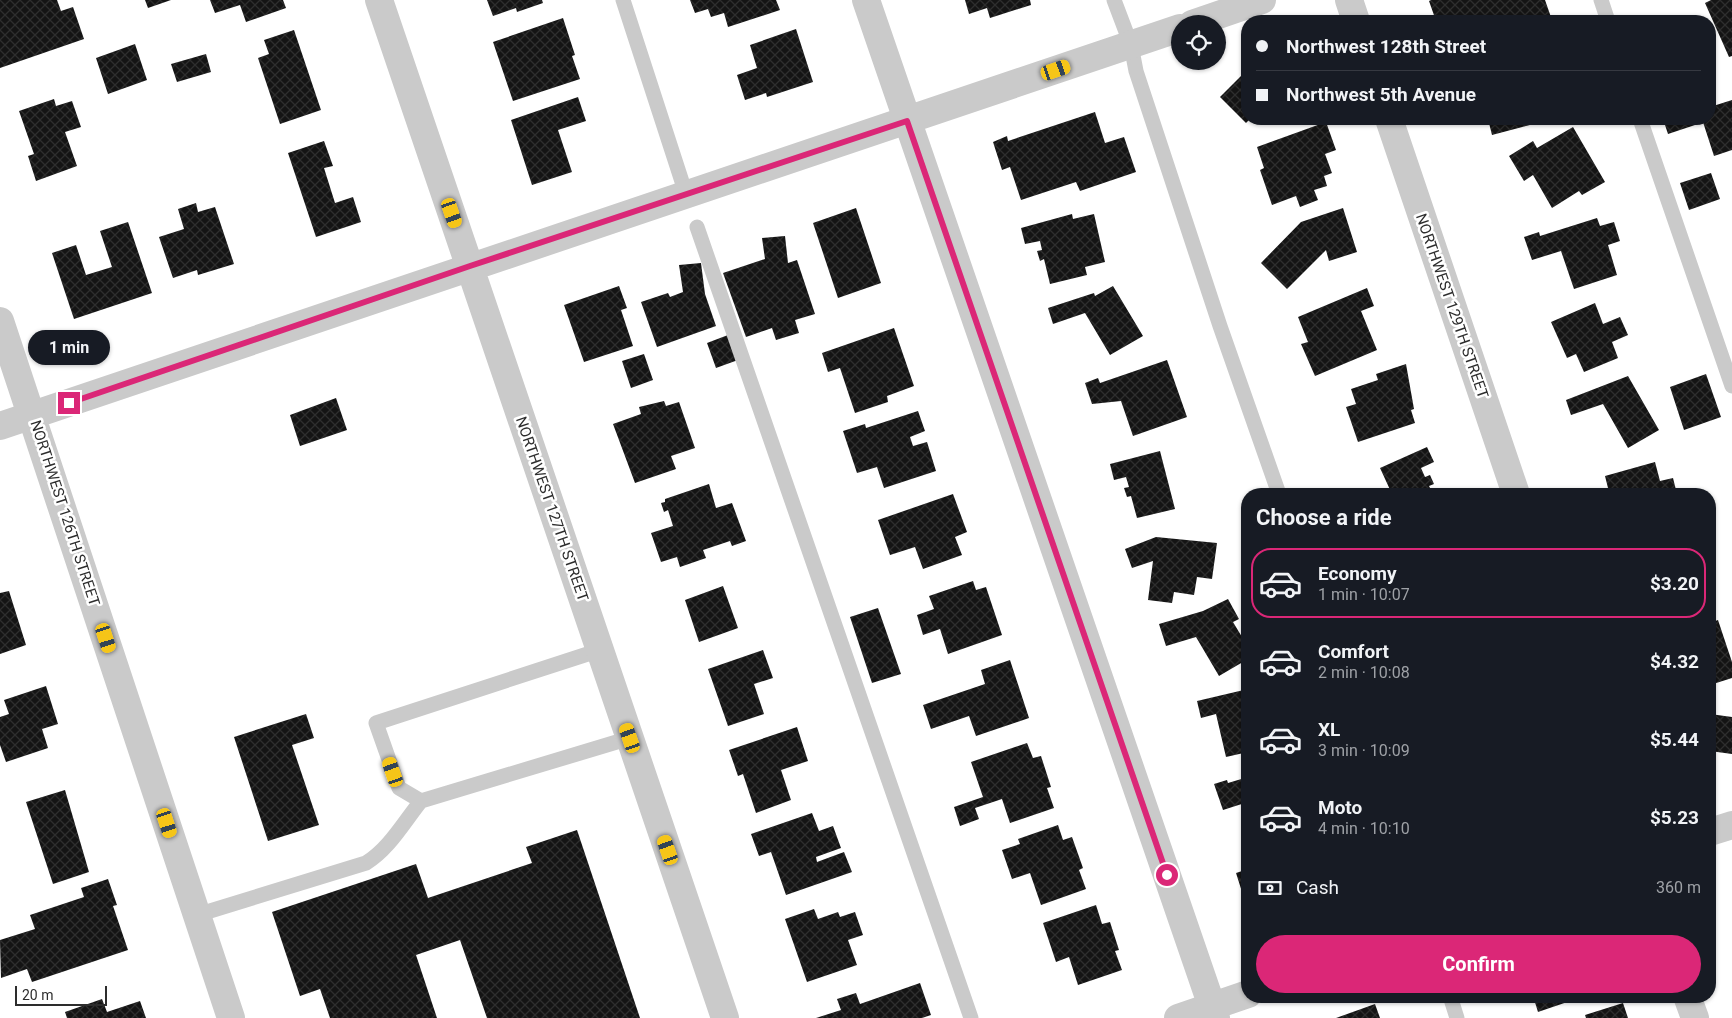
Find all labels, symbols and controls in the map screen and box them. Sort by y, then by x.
map controls [1171,15,1226,70]
button: locate [1171,15,1226,70]
text: Northwest 128th Street [1286,35,1486,58]
car [1039,58,1072,82]
text: Northwest 5th Avenue [1286,83,1476,106]
car [440,196,463,230]
street label: NORTHWEST 129TH STREET [1412,211,1492,401]
callout: 1 min [28,330,110,366]
text: 1 min [49,338,89,357]
route end [58,392,80,414]
street label: NORTHWEST 127TH STREET [512,414,592,604]
street label: NORTHWEST 126TH STREET [26,418,104,608]
text: Choose a ride [1256,505,1392,530]
icon: car [1258,561,1303,606]
text: Economy [1318,562,1397,585]
text: $3.20 [1650,572,1699,595]
text: 1 min · 10:07 [1318,585,1410,604]
car [94,621,117,655]
icon: car [1258,639,1303,684]
text: Comfort [1318,640,1389,663]
text: $4.32 [1650,650,1699,673]
text: 2 min · 10:08 [1318,663,1410,682]
icon: car [1258,717,1303,762]
text: XL [1318,718,1340,741]
car [618,721,641,755]
text: $5.44 [1650,728,1699,751]
text: 3 min · 10:09 [1318,741,1410,760]
car [381,755,404,789]
icon: car [1258,795,1303,840]
text: Moto [1318,796,1362,819]
car [155,806,178,840]
text: $5.23 [1650,806,1699,829]
text: 4 min · 10:10 [1318,819,1410,838]
car [656,833,679,867]
route start [1156,864,1178,886]
icon: cash [1256,874,1284,902]
text: Cash [1296,876,1339,899]
text: 360 m [1656,878,1701,897]
button: Confirm [1256,935,1701,993]
scale bar [15,983,108,1006]
text: 20 m [22,987,54,1003]

